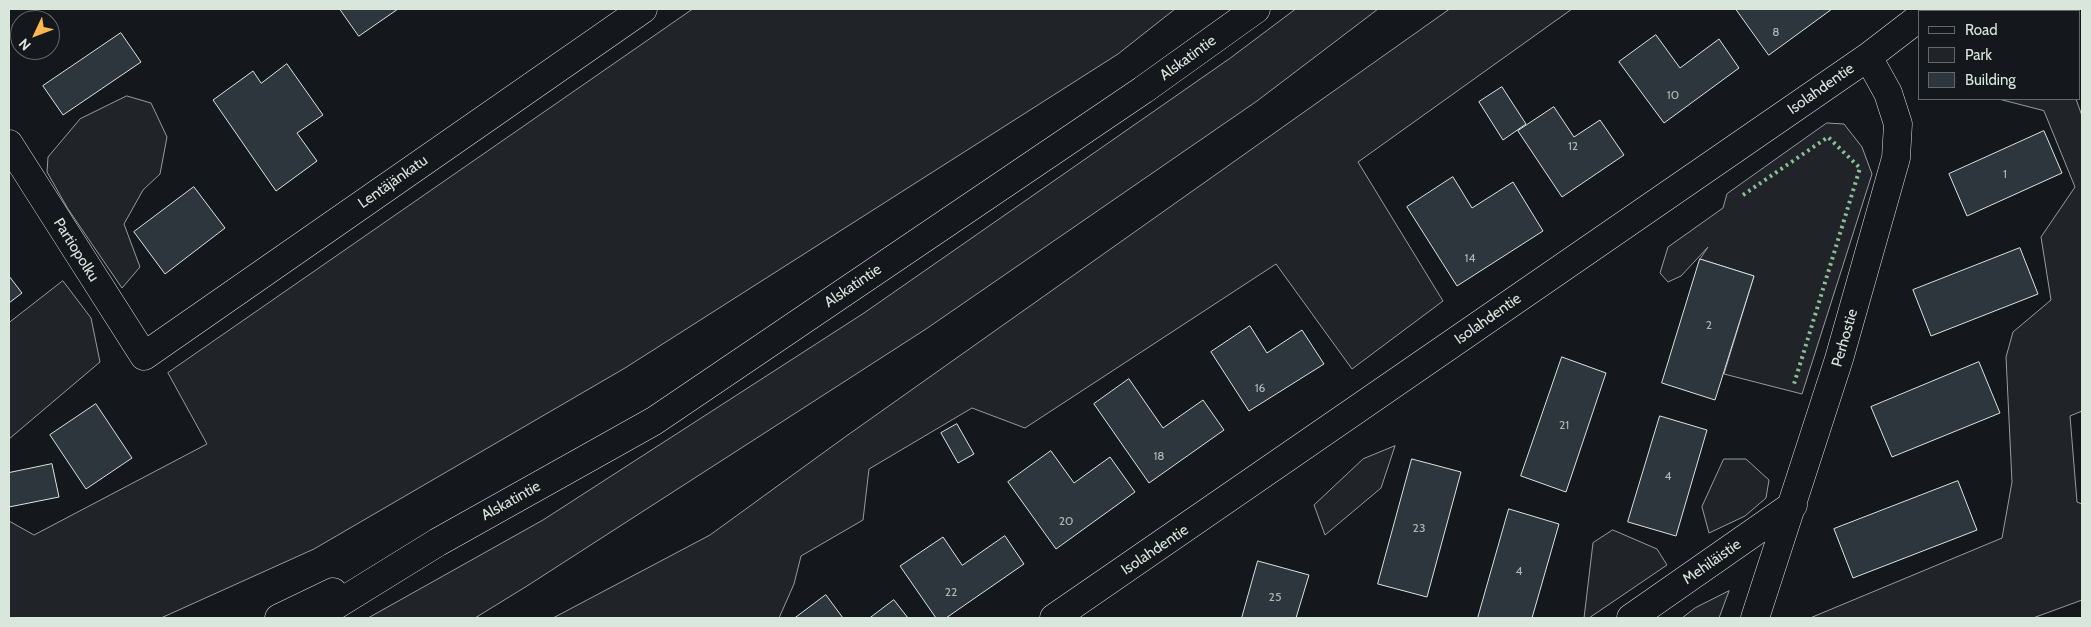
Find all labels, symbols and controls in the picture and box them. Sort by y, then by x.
north arrow [10,10,60,60]
legend [1918,10,2081,100]
text: Road [1965,21,1998,39]
house number: 8 [1772,25,1780,39]
street label: Alskatintie [1156,32,1220,84]
text: N [15,35,35,54]
text: Park [1965,46,1992,64]
street label: Isolahdentie [1784,59,1858,119]
text: Building [1965,71,2016,89]
house number: 10 [1667,88,1679,102]
house number: 12 [1568,139,1578,153]
street label: Lentäjänkatu [355,151,431,213]
house number: 1 [2003,167,2007,181]
street label: Partiopolku [49,215,103,285]
house number: 14 [1465,251,1475,265]
street label: Alskatintie [821,260,885,312]
street label: Isolahdentie [1451,289,1525,349]
street label: Perhostie [1828,307,1862,369]
house number: 2 [1706,318,1712,332]
house number: 16 [1255,381,1265,395]
house number: 21 [1559,418,1569,432]
house number: 18 [1153,449,1165,463]
house number: 4 [1665,469,1671,483]
street label: Alskatintie [478,477,544,525]
house number: 20 [1059,514,1073,528]
street label: Isolahdentie [1118,521,1192,579]
house number: 23 [1413,521,1425,535]
street label: Mehiläistie [1679,535,1745,589]
house number: 4 [1516,564,1522,578]
house number: 22 [945,585,957,599]
house number: 25 [1269,590,1281,604]

